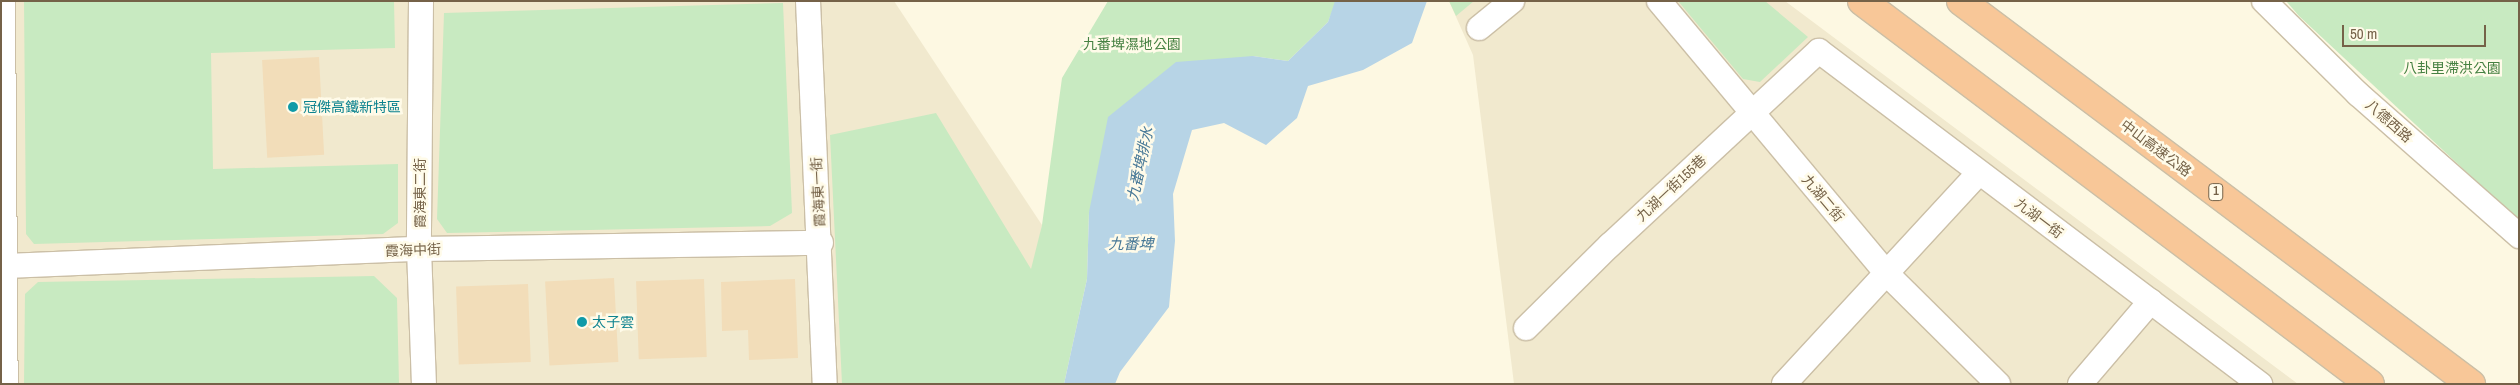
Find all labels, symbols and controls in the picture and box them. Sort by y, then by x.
scale bar [2345,15,2489,47]
text: 50 m [2350,23,2377,44]
park label: 九番埤濕地公園 [1083,36,1181,52]
park label: 八卦里滯洪公園 [2403,60,2501,76]
street label: 八德西路 [2362,96,2416,146]
place label: 冠傑高鐵新特區 [303,99,401,115]
marker: 冠傑高鐵新特區 [287,101,299,113]
street label: 中山高速公路 [2117,116,2195,180]
water label: 九番埤排水 [1123,125,1157,203]
street label: 九湖一街155巷 [1633,151,1709,225]
street label: 霞海東一街 [808,157,828,227]
street label: 霞海東二街 [412,158,428,228]
street label: 九湖二街 [1799,171,1847,225]
road number: 1 [2207,182,2225,202]
street label: 九湖一街 [2012,194,2066,242]
water label: 九番埤 [1109,235,1153,253]
street label: 霞海中街 [385,241,441,259]
place label: 太子雲 [592,314,634,330]
marker: 太子雲 [576,316,588,328]

